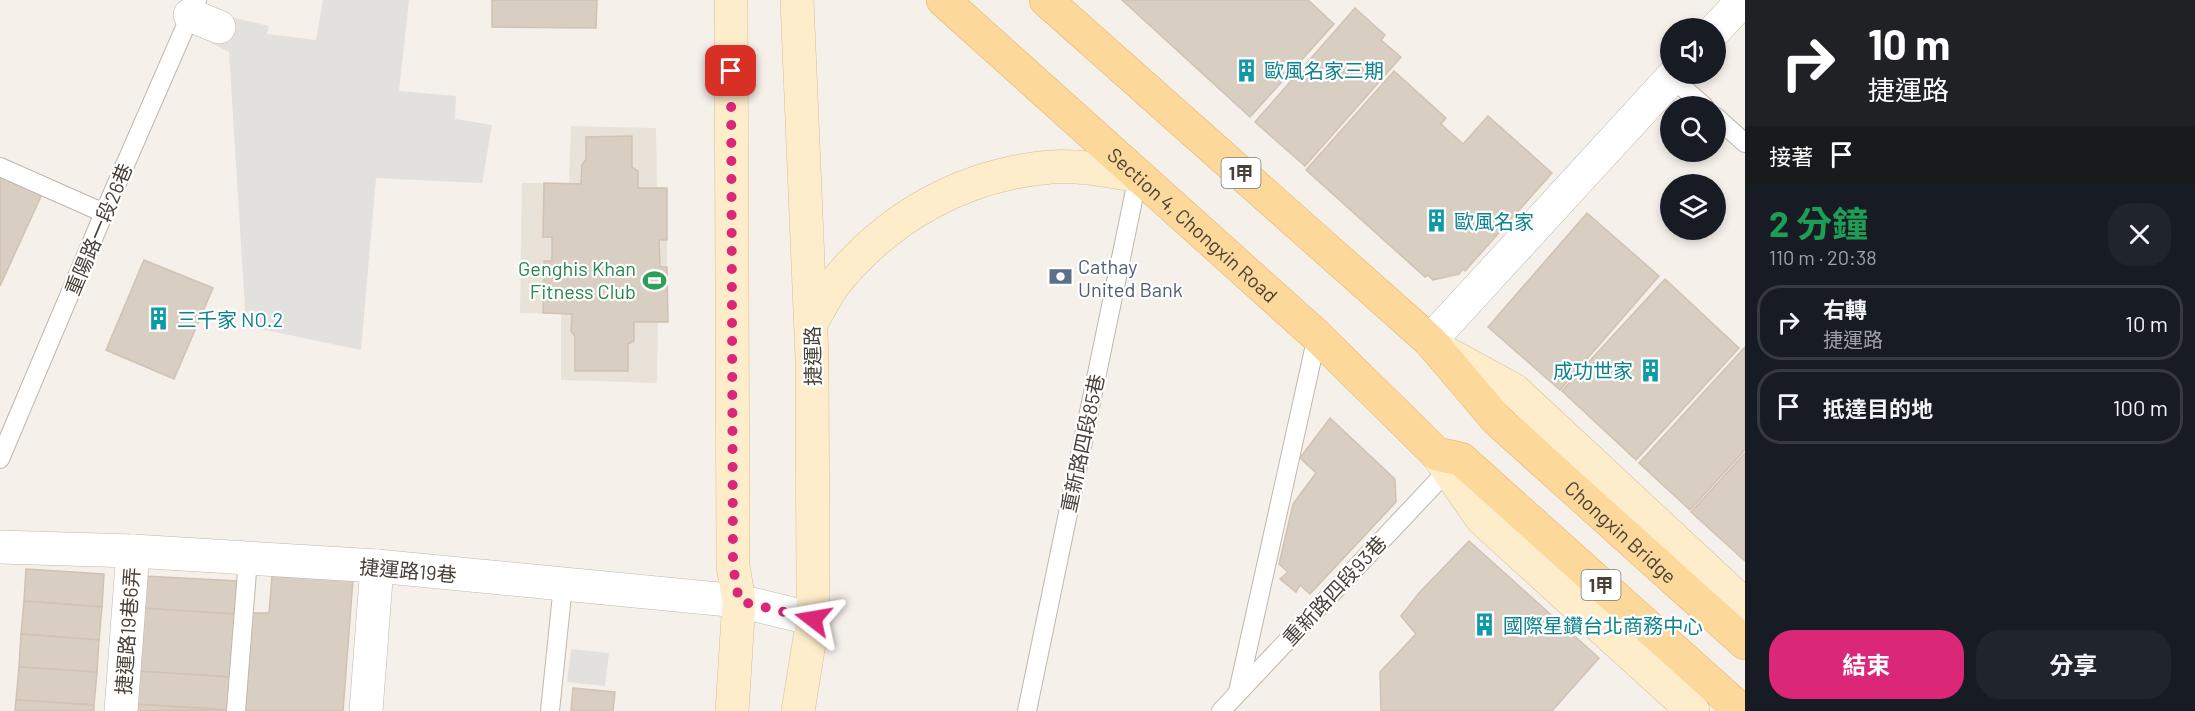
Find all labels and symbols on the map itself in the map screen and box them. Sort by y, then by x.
pin [705,45,756,96]
building icon: 歐風名家三期 [1233,57,1259,83]
place label: 歐風名家三期 [1264,58,1384,82]
street label: Section 4, Chongxin Road [1103,142,1283,307]
road number: 1甲 [1222,158,1260,188]
street label: 重陽路一段26巷 [59,159,137,299]
building icon: 歐風名家 [1423,208,1449,234]
place label: 歐風名家 [1454,209,1534,233]
place label: Cathay United Bank [1078,254,1183,301]
place label: Genghis Khan Fitness Club [518,256,636,303]
bank icon: Cathay United Bank [1047,264,1073,290]
sports icon: Genghis Khan Fitness Club [641,267,667,293]
building icon: 三千家 NO.2 [146,306,172,332]
place label: 三千家 NO.2 [177,307,283,331]
street label: 捷運路 [799,326,825,386]
building icon: 成功世家 [1638,357,1664,383]
place label: 成功世家 [1553,358,1633,382]
street label: 重新路四段85巷 [1056,372,1108,514]
street label: Chongxin Bridge [1560,475,1682,588]
street label: 重新路四段93巷 [1277,530,1391,650]
street label: 捷運路19巷 [358,554,458,586]
street label: 捷運路19巷6弄 [111,566,143,696]
road number: 1甲 [1582,570,1620,600]
position arrow [781,587,845,651]
building icon: 國際星鑽台北商務中心 [1472,612,1498,638]
place label: 國際星鑽台北商務中心 [1503,613,1703,637]

